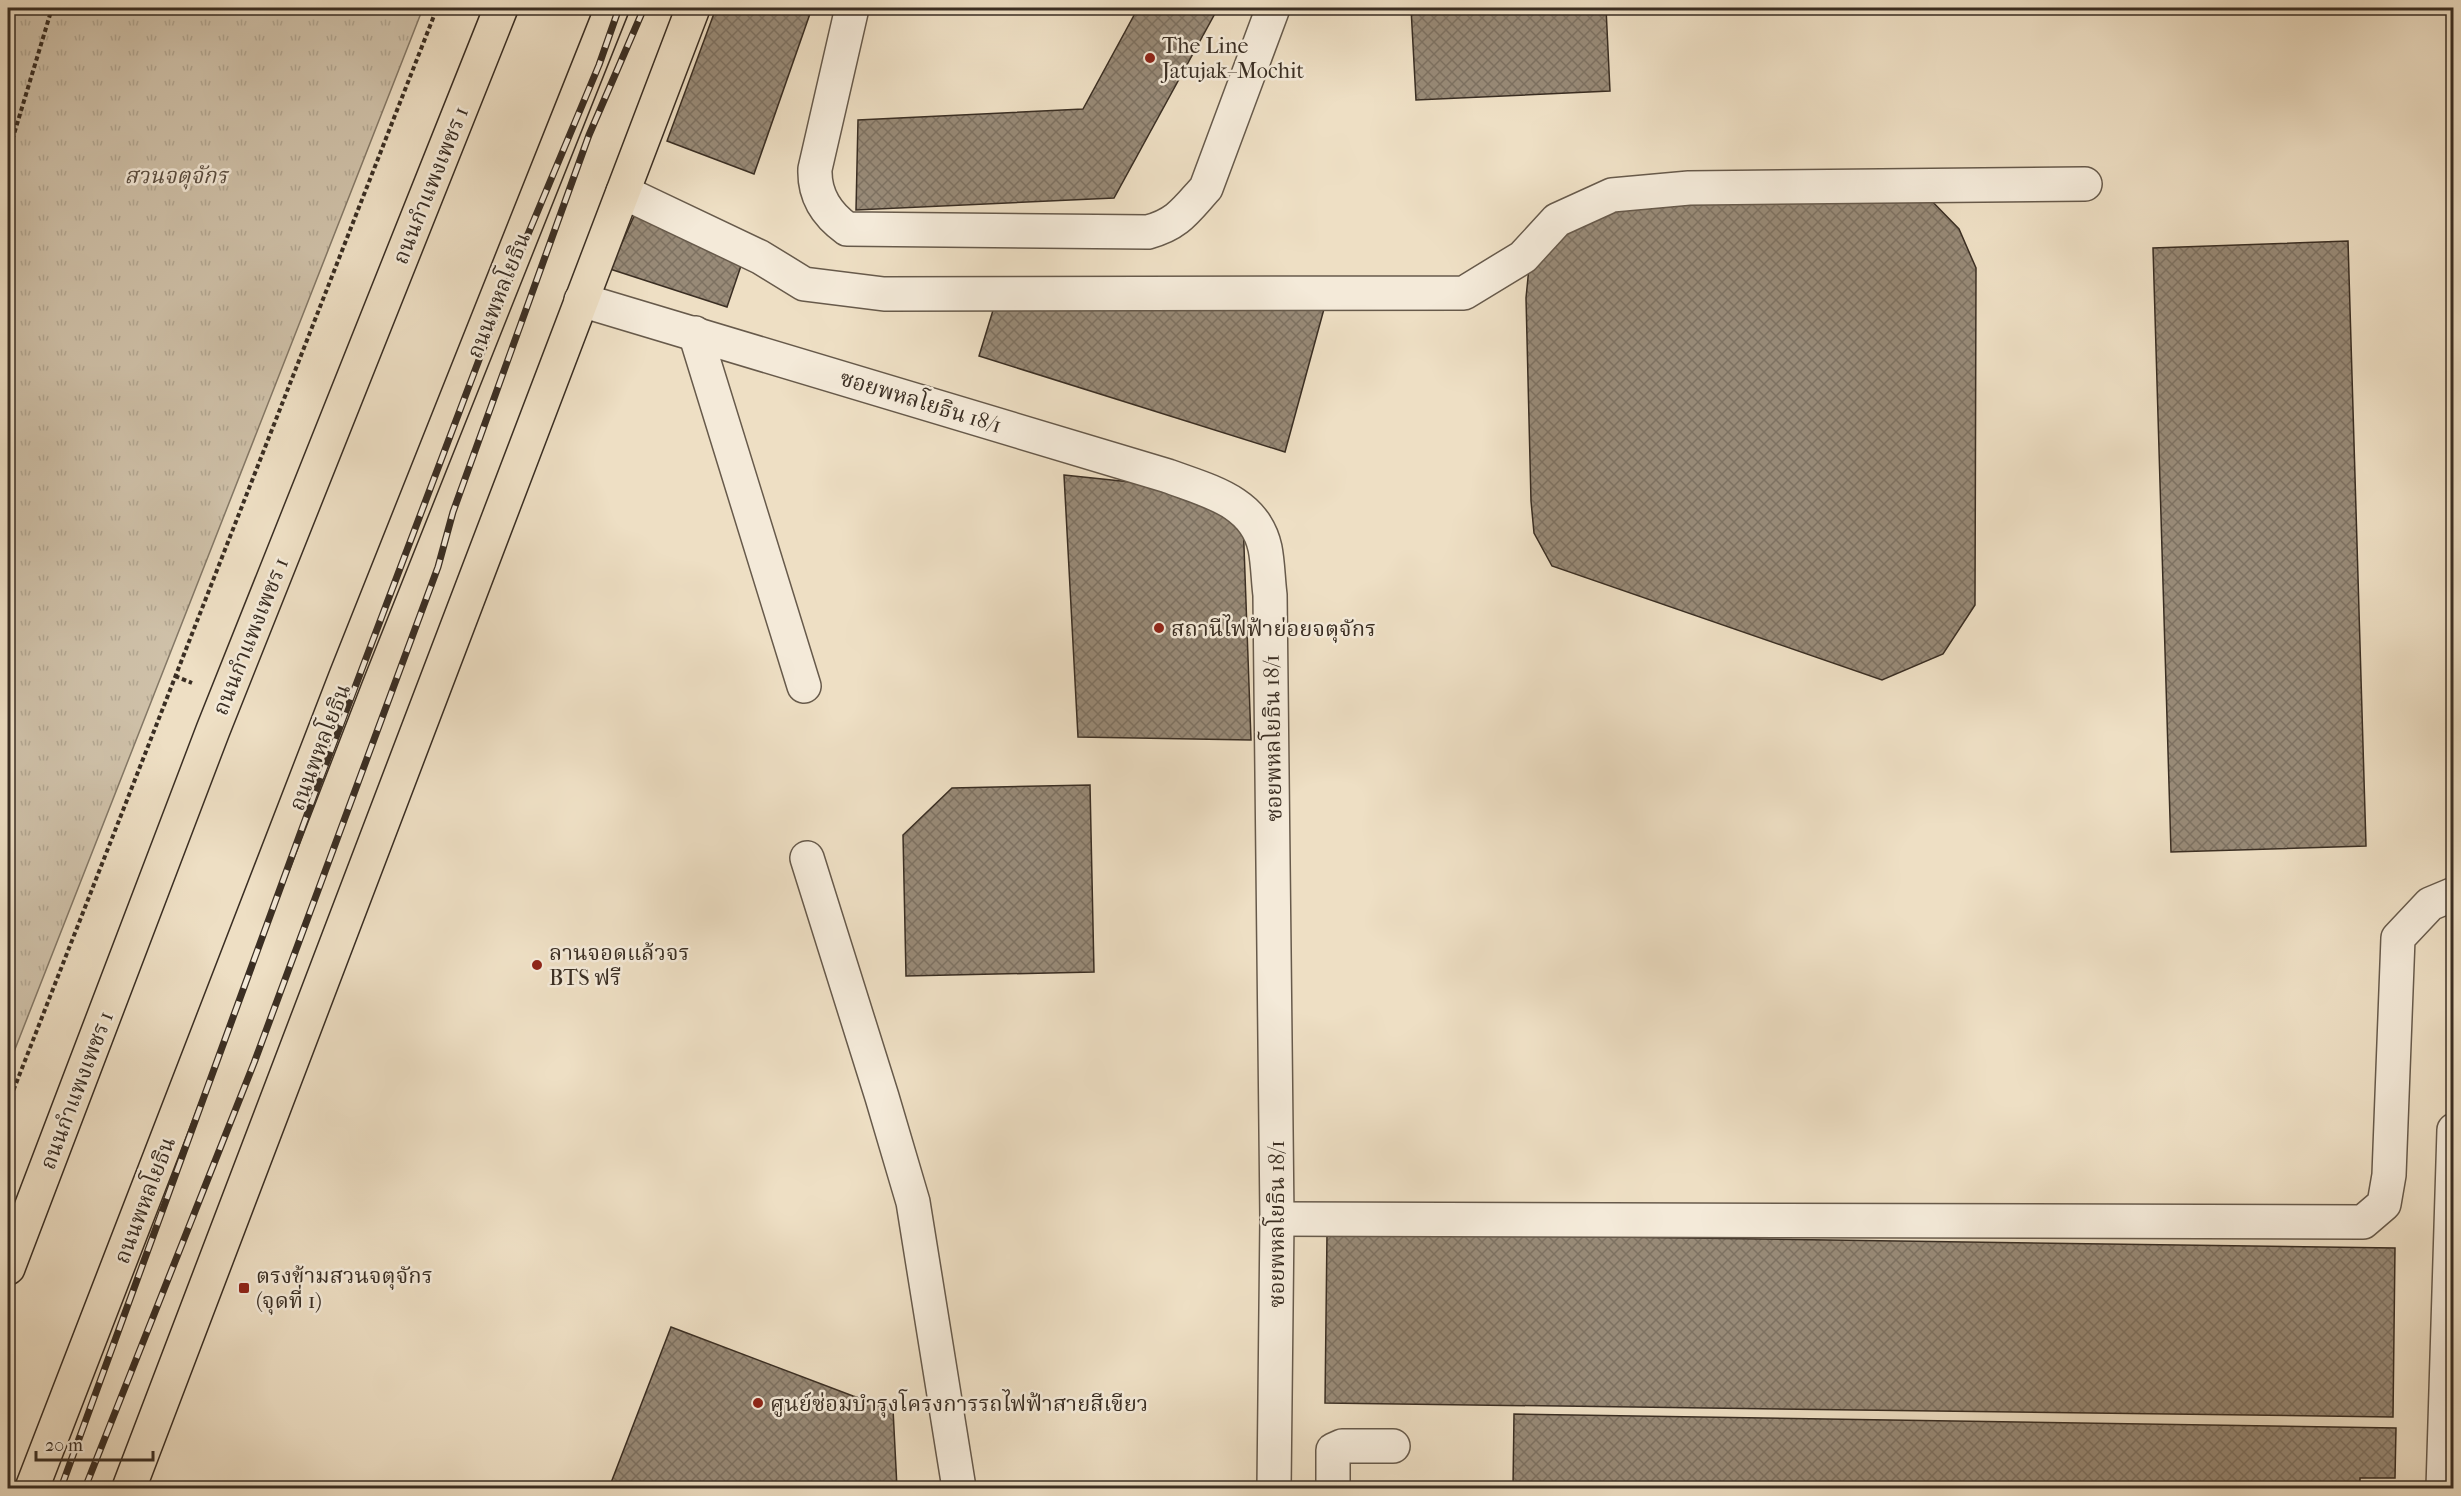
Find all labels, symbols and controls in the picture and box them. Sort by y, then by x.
place label: The Line Jatujak–Mochit [1160,33,1304,84]
marker: The Line Jatujak–Mochit [1143,51,1157,65]
street label: ถนนกำแพงเพชร 1 [387,103,474,268]
park label: สวนจตุจักร [125,163,230,190]
street label: ถนนพหลโยธิน [460,228,536,362]
street label: ซอยพหลโยธิน 18/1 [837,363,1005,439]
street label: ถนนกำแพงเพชร 1 [207,554,294,719]
place label: สถานีไฟฟ้าย่อยจตุจักร [1171,614,1376,643]
marker: สถานีไฟฟ้าย่อยจตุจักร [1152,621,1166,635]
street label: ซอยพหลโยธิน 18/1 [1257,654,1287,822]
street label: ถนนพหลโยธิน [282,679,356,815]
place label: ลานจอดแล้วจร BTS ฟรี [549,940,689,991]
marker: ลานจอดแล้วจร BTS ฟรี [530,958,544,972]
street label: ถนนกำแพงเพชร 1 [35,1007,119,1173]
street label: ถนนพหลโยธิน [107,1132,181,1268]
street label: ซอยพหลโยธิน 18/1 [1262,1140,1290,1308]
place label: ตรงข้ามสวนจตุจักร (จุดที่ 1) [256,1263,433,1315]
marker: ตรงข้ามสวนจตุจักร (จุดที่ 1) [237,1281,251,1295]
place label: ศูนย์ซ่อมบำรุงโครงการรถไฟฟ้าสายสีเขียว [770,1389,1148,1418]
marker: ศูนย์ซ่อมบำรุงโครงการรถไฟฟ้าสายสีเขียว [751,1396,765,1410]
scale bar [36,1424,153,1462]
text: 20 m [45,1435,83,1456]

